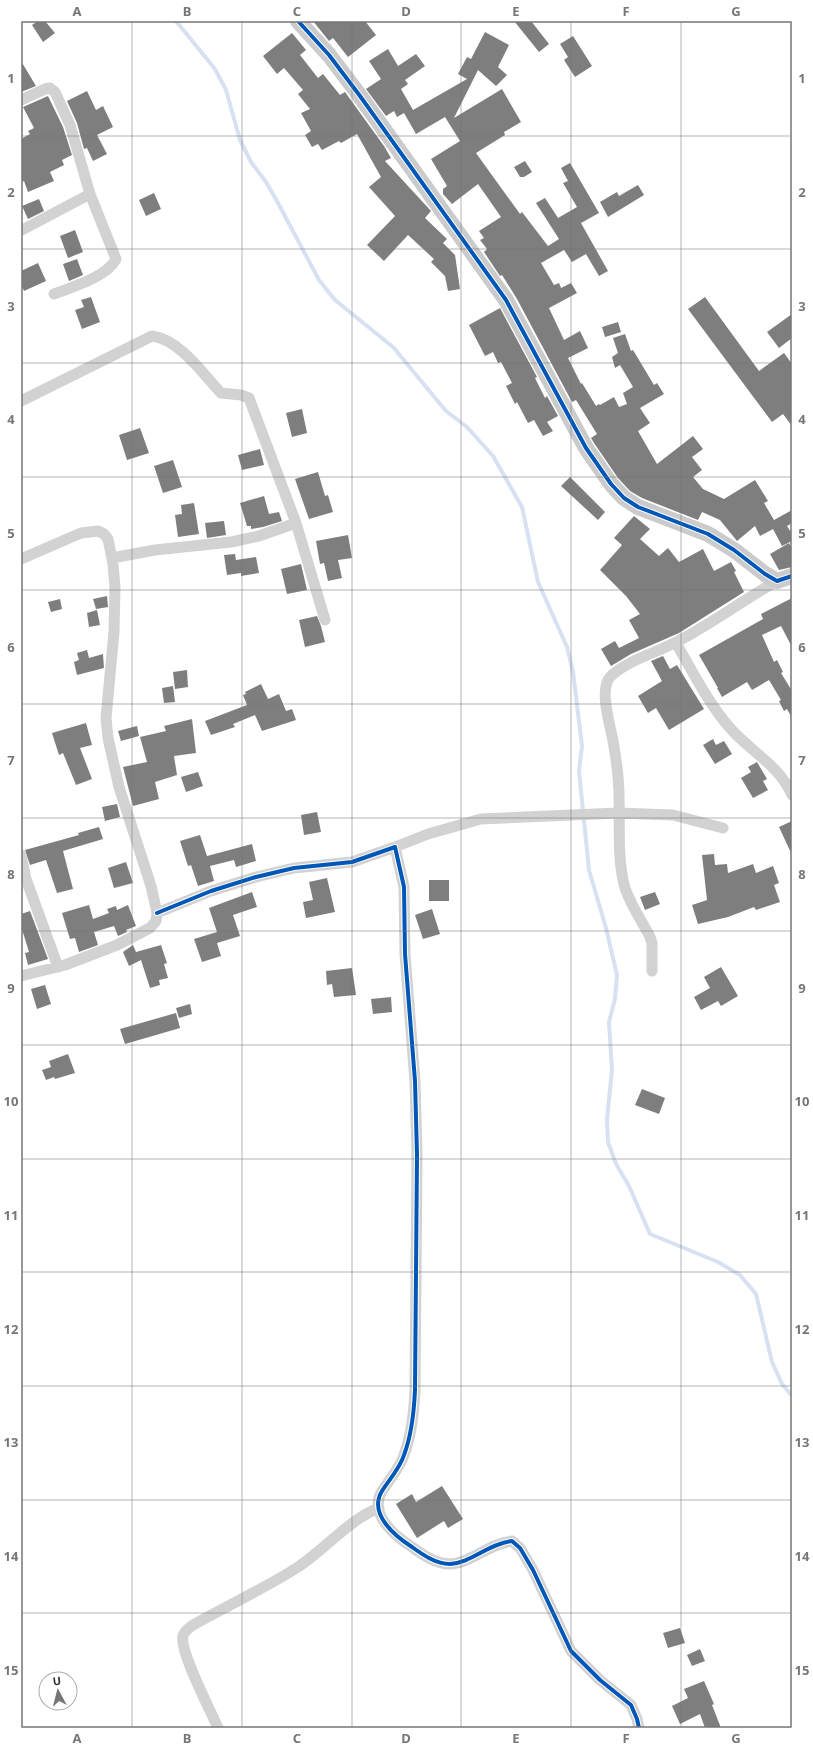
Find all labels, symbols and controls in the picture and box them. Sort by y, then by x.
text: A [73,2,82,20]
text: B [183,2,191,20]
text: C [293,2,301,20]
text: D [401,2,411,20]
text: E [512,2,520,20]
text: F [622,2,630,20]
text: G [731,2,741,20]
text: 1 [7,69,15,87]
text: 1 [798,69,806,87]
text: 2 [7,183,15,201]
text: 2 [798,183,806,201]
text: 3 [7,297,15,315]
text: 3 [798,297,806,315]
text: 4 [7,410,15,428]
text: 4 [798,410,806,428]
text: 5 [7,524,15,542]
text: 5 [798,524,806,542]
text: 6 [7,638,15,656]
text: 6 [798,638,806,656]
text: 7 [7,751,15,769]
text: 7 [798,751,806,769]
text: 8 [7,865,15,883]
text: 8 [798,865,806,883]
text: 9 [7,979,15,997]
text: 9 [798,979,806,997]
text: 10 [4,1092,18,1110]
text: 10 [795,1092,809,1110]
text: 11 [4,1206,18,1224]
text: 11 [795,1206,809,1224]
text: 12 [4,1320,18,1338]
text: 12 [795,1320,809,1338]
text: 13 [4,1433,18,1451]
text: 13 [795,1433,809,1451]
text: 14 [4,1547,19,1565]
text: 14 [795,1547,810,1565]
text: 15 [4,1661,18,1679]
text: 15 [795,1661,809,1679]
north arrow [38,1671,78,1711]
text: U [52,1673,62,1689]
text: A [73,1729,82,1747]
text: B [183,1729,191,1747]
text: C [293,1729,301,1747]
text: D [401,1729,411,1747]
text: E [512,1729,520,1747]
text: F [622,1729,630,1747]
text: G [731,1729,741,1747]

